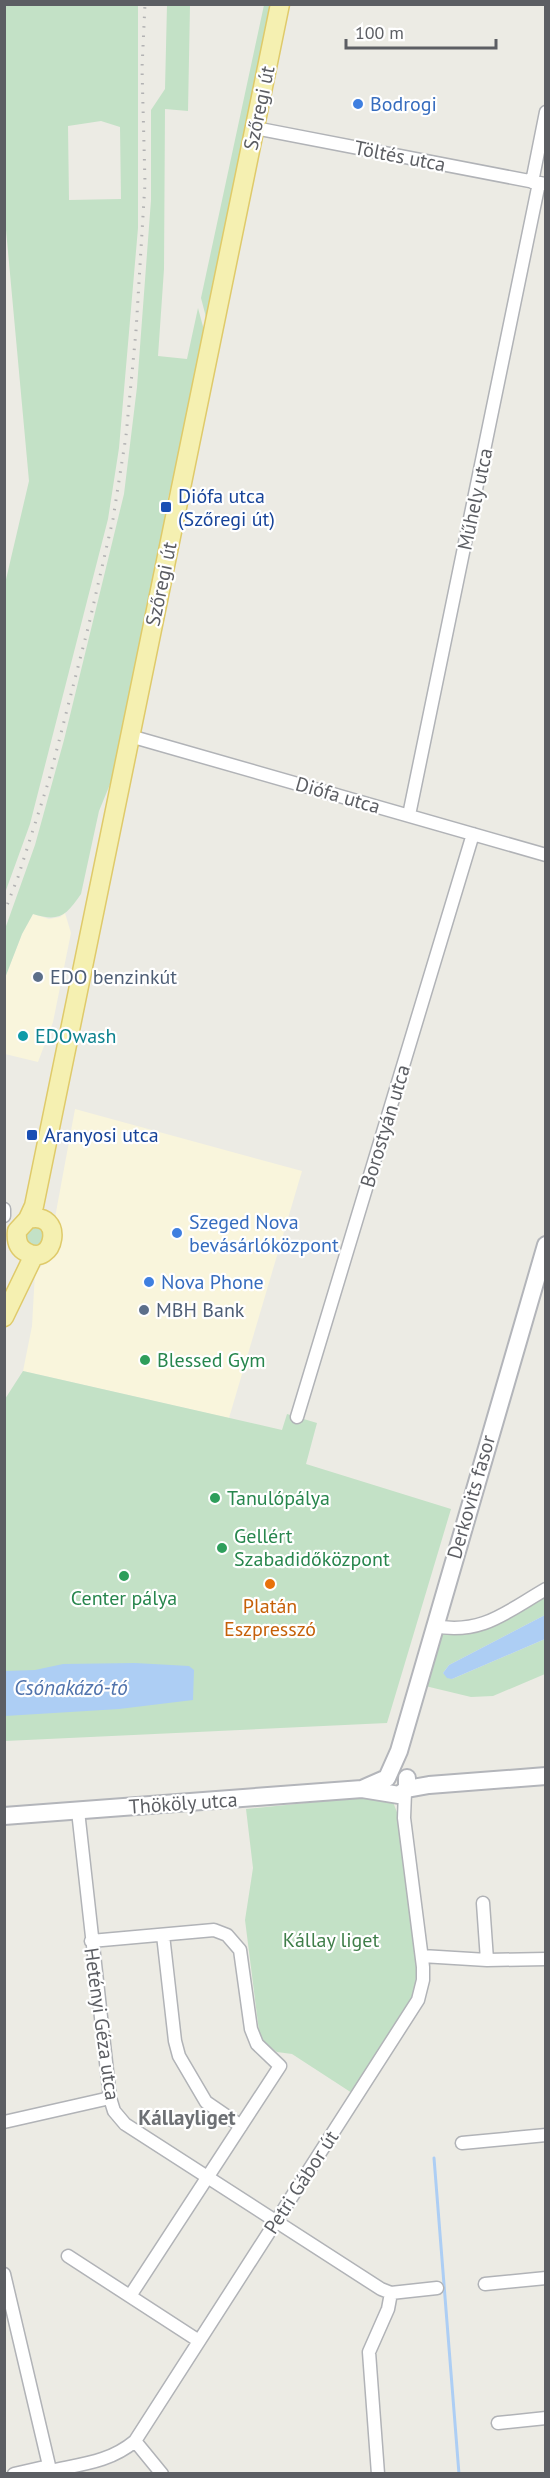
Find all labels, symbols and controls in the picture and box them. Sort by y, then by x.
scale bar [346,12,496,50]
text: 100 m [355,21,404,44]
street label: Szőregi út [237,63,281,153]
place label: Bodrogi [370,91,437,117]
marker: Bodrogi [351,97,365,111]
street label: Töltés utca [352,134,448,178]
street label: Műhely utca [451,446,499,552]
place label: Diófa utca (Szőregi út) [178,483,275,532]
marker: Diófa utca (Szőregi út) [159,500,173,514]
street label: Szőregi út [139,539,183,629]
street label: Diófa utca [293,771,383,819]
place label: EDO benzinkút [50,964,177,990]
marker: EDO benzinkút [31,970,45,984]
place label: EDOwash [35,1023,116,1049]
marker: EDOwash [16,1029,30,1043]
street label: Borostyán utca [354,1062,416,1190]
place label: Aranyosi utca [44,1122,159,1148]
marker: Aranyosi utca [25,1128,39,1142]
place label: Szeged Nova bevásárlóközpont [189,1209,339,1258]
marker: Szeged Nova bevásárlóközpont [170,1226,184,1240]
place label: Nova Phone [161,1269,264,1295]
marker: Nova Phone [142,1275,156,1289]
place label: MBH Bank [156,1297,245,1323]
marker: MBH Bank [137,1303,151,1317]
place label: Blessed Gym [157,1347,266,1373]
marker: Blessed Gym [138,1353,152,1367]
street label: Derkovits fasor [441,1432,501,1562]
place label: Tanulópálya [227,1485,330,1511]
marker: Tanulópálya [208,1491,222,1505]
place label: Gellért Szabadidőközpont [234,1523,390,1572]
marker: Gellért Szabadidőközpont [215,1541,229,1555]
marker: Center pálya [117,1569,131,1583]
marker: Platán Eszpresszó [263,1577,277,1591]
place label: Center pálya [71,1585,177,1611]
place label: Platán Eszpresszó [224,1593,316,1642]
water label: Csónakázó-tó [14,1674,128,1701]
street label: Thököly utca [128,1786,238,1820]
park label: Kállay liget [283,1927,379,1953]
street label: Hetényi Géza utca [78,1946,126,2102]
district label: Kállayliget [138,2104,236,2131]
street label: Petri Gábor út [258,2125,344,2239]

